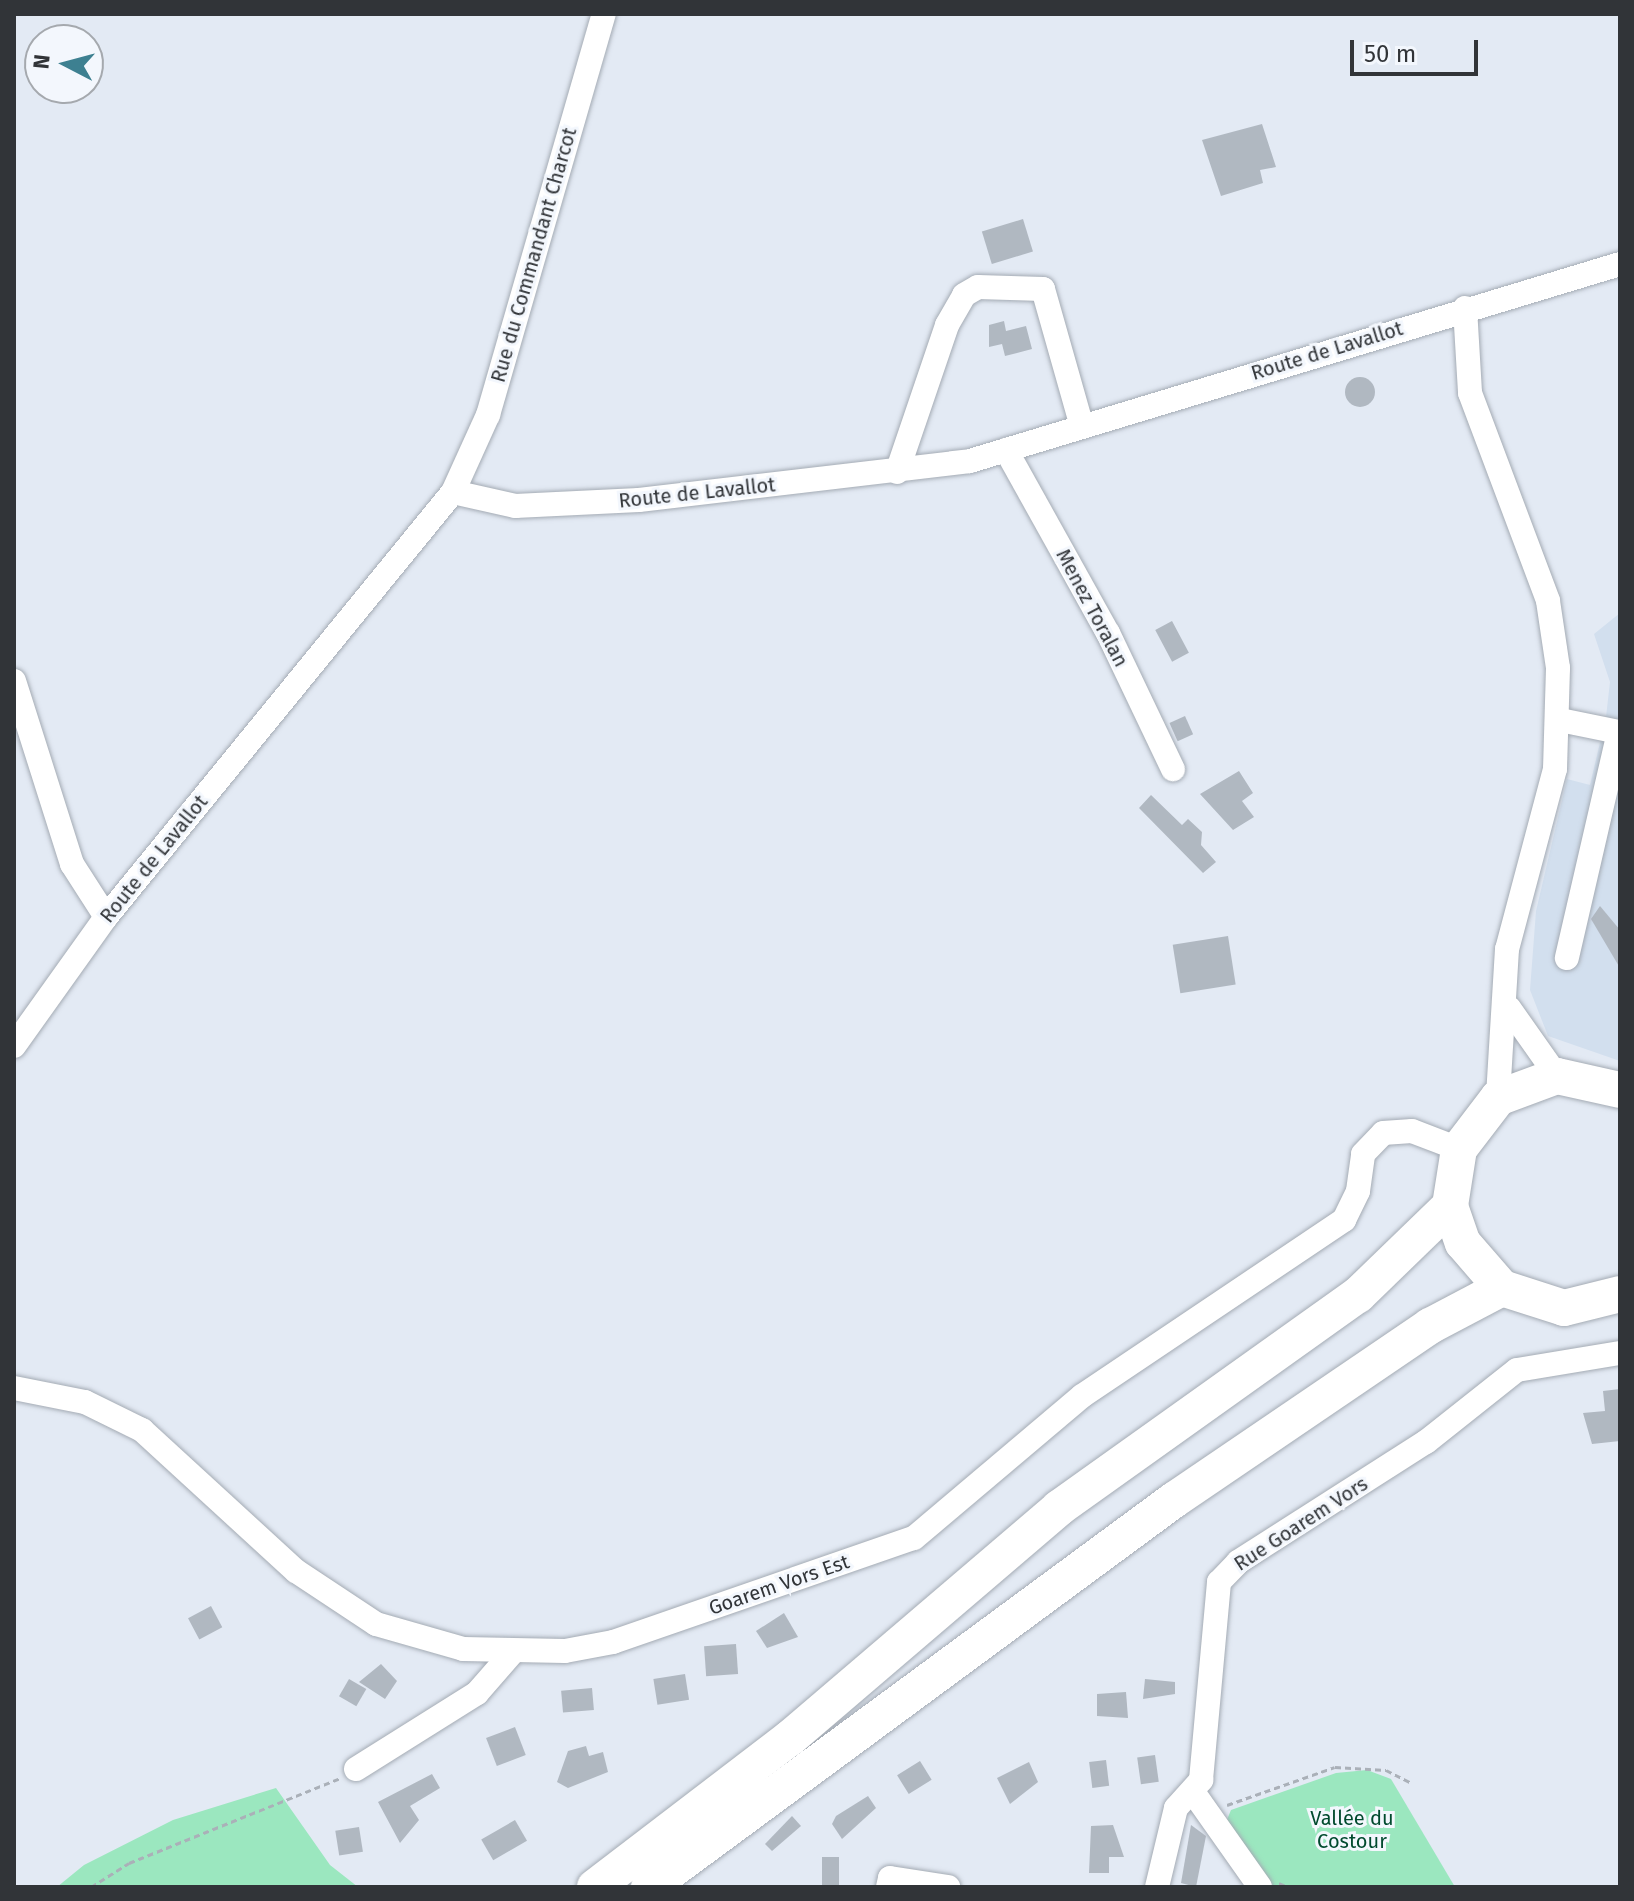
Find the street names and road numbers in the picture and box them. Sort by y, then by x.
street label: Rue du Commandant Charcot [486,125,582,385]
street label: Route de Lavallot [1248,317,1406,385]
street label: Route de Lavallot [617,473,777,513]
street label: Menez Toralan [1051,545,1133,671]
street label: Route de Lavallot [95,790,213,928]
street label: Rue Goarem Vors [1230,1472,1372,1576]
street label: Goarem Vors Est [706,1550,852,1620]

